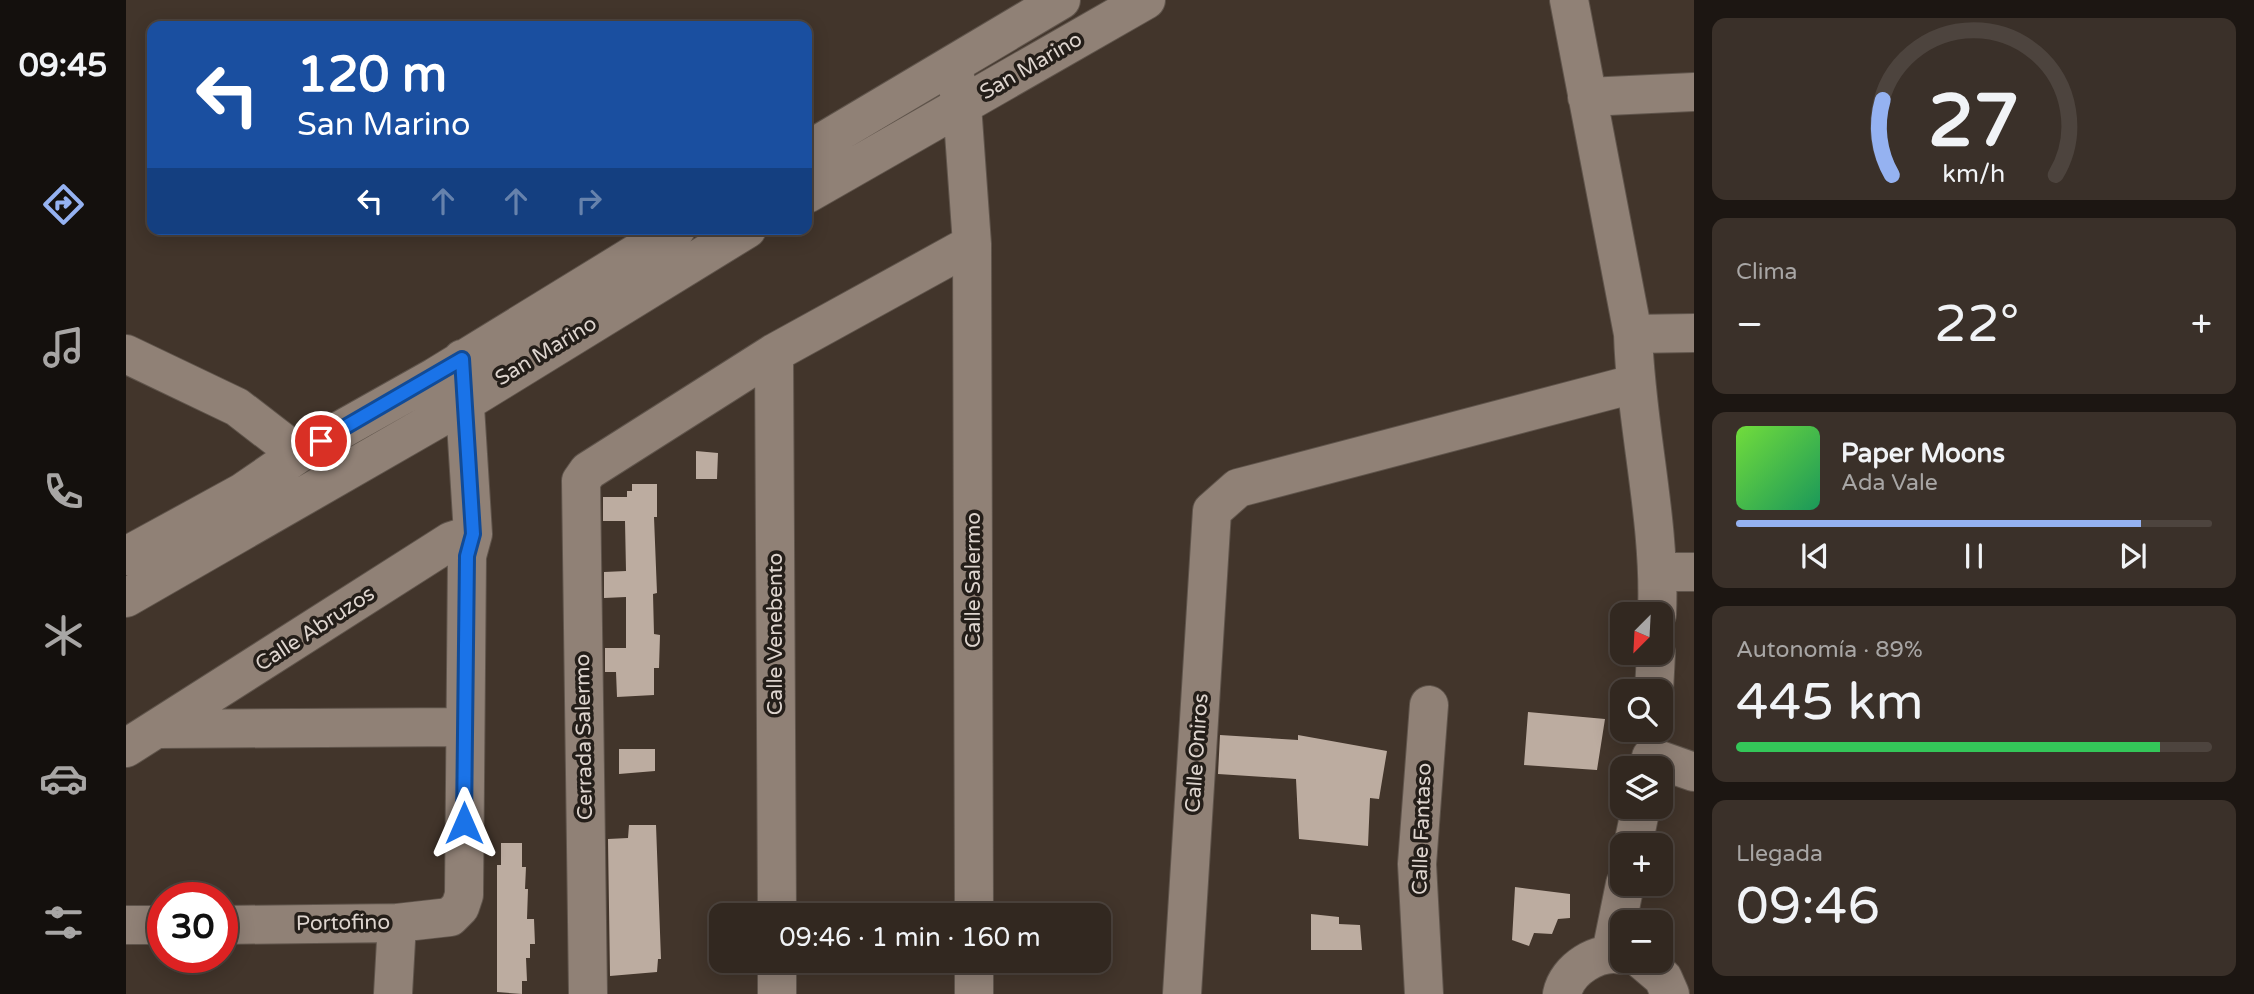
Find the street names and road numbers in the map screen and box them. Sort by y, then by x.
street label: San Marino [975,27,1087,105]
street label: San Marino [491,311,601,391]
street label: Calle Salermo [961,512,986,648]
street label: Calle Venebento [763,553,788,715]
street label: Calle Abruzos [251,581,379,677]
street label: Cerrada Salermo [570,654,598,820]
street label: Calle Oniros [1180,692,1214,814]
street label: Calle Fantaso [1407,762,1437,896]
street label: Portofino [296,910,390,936]

